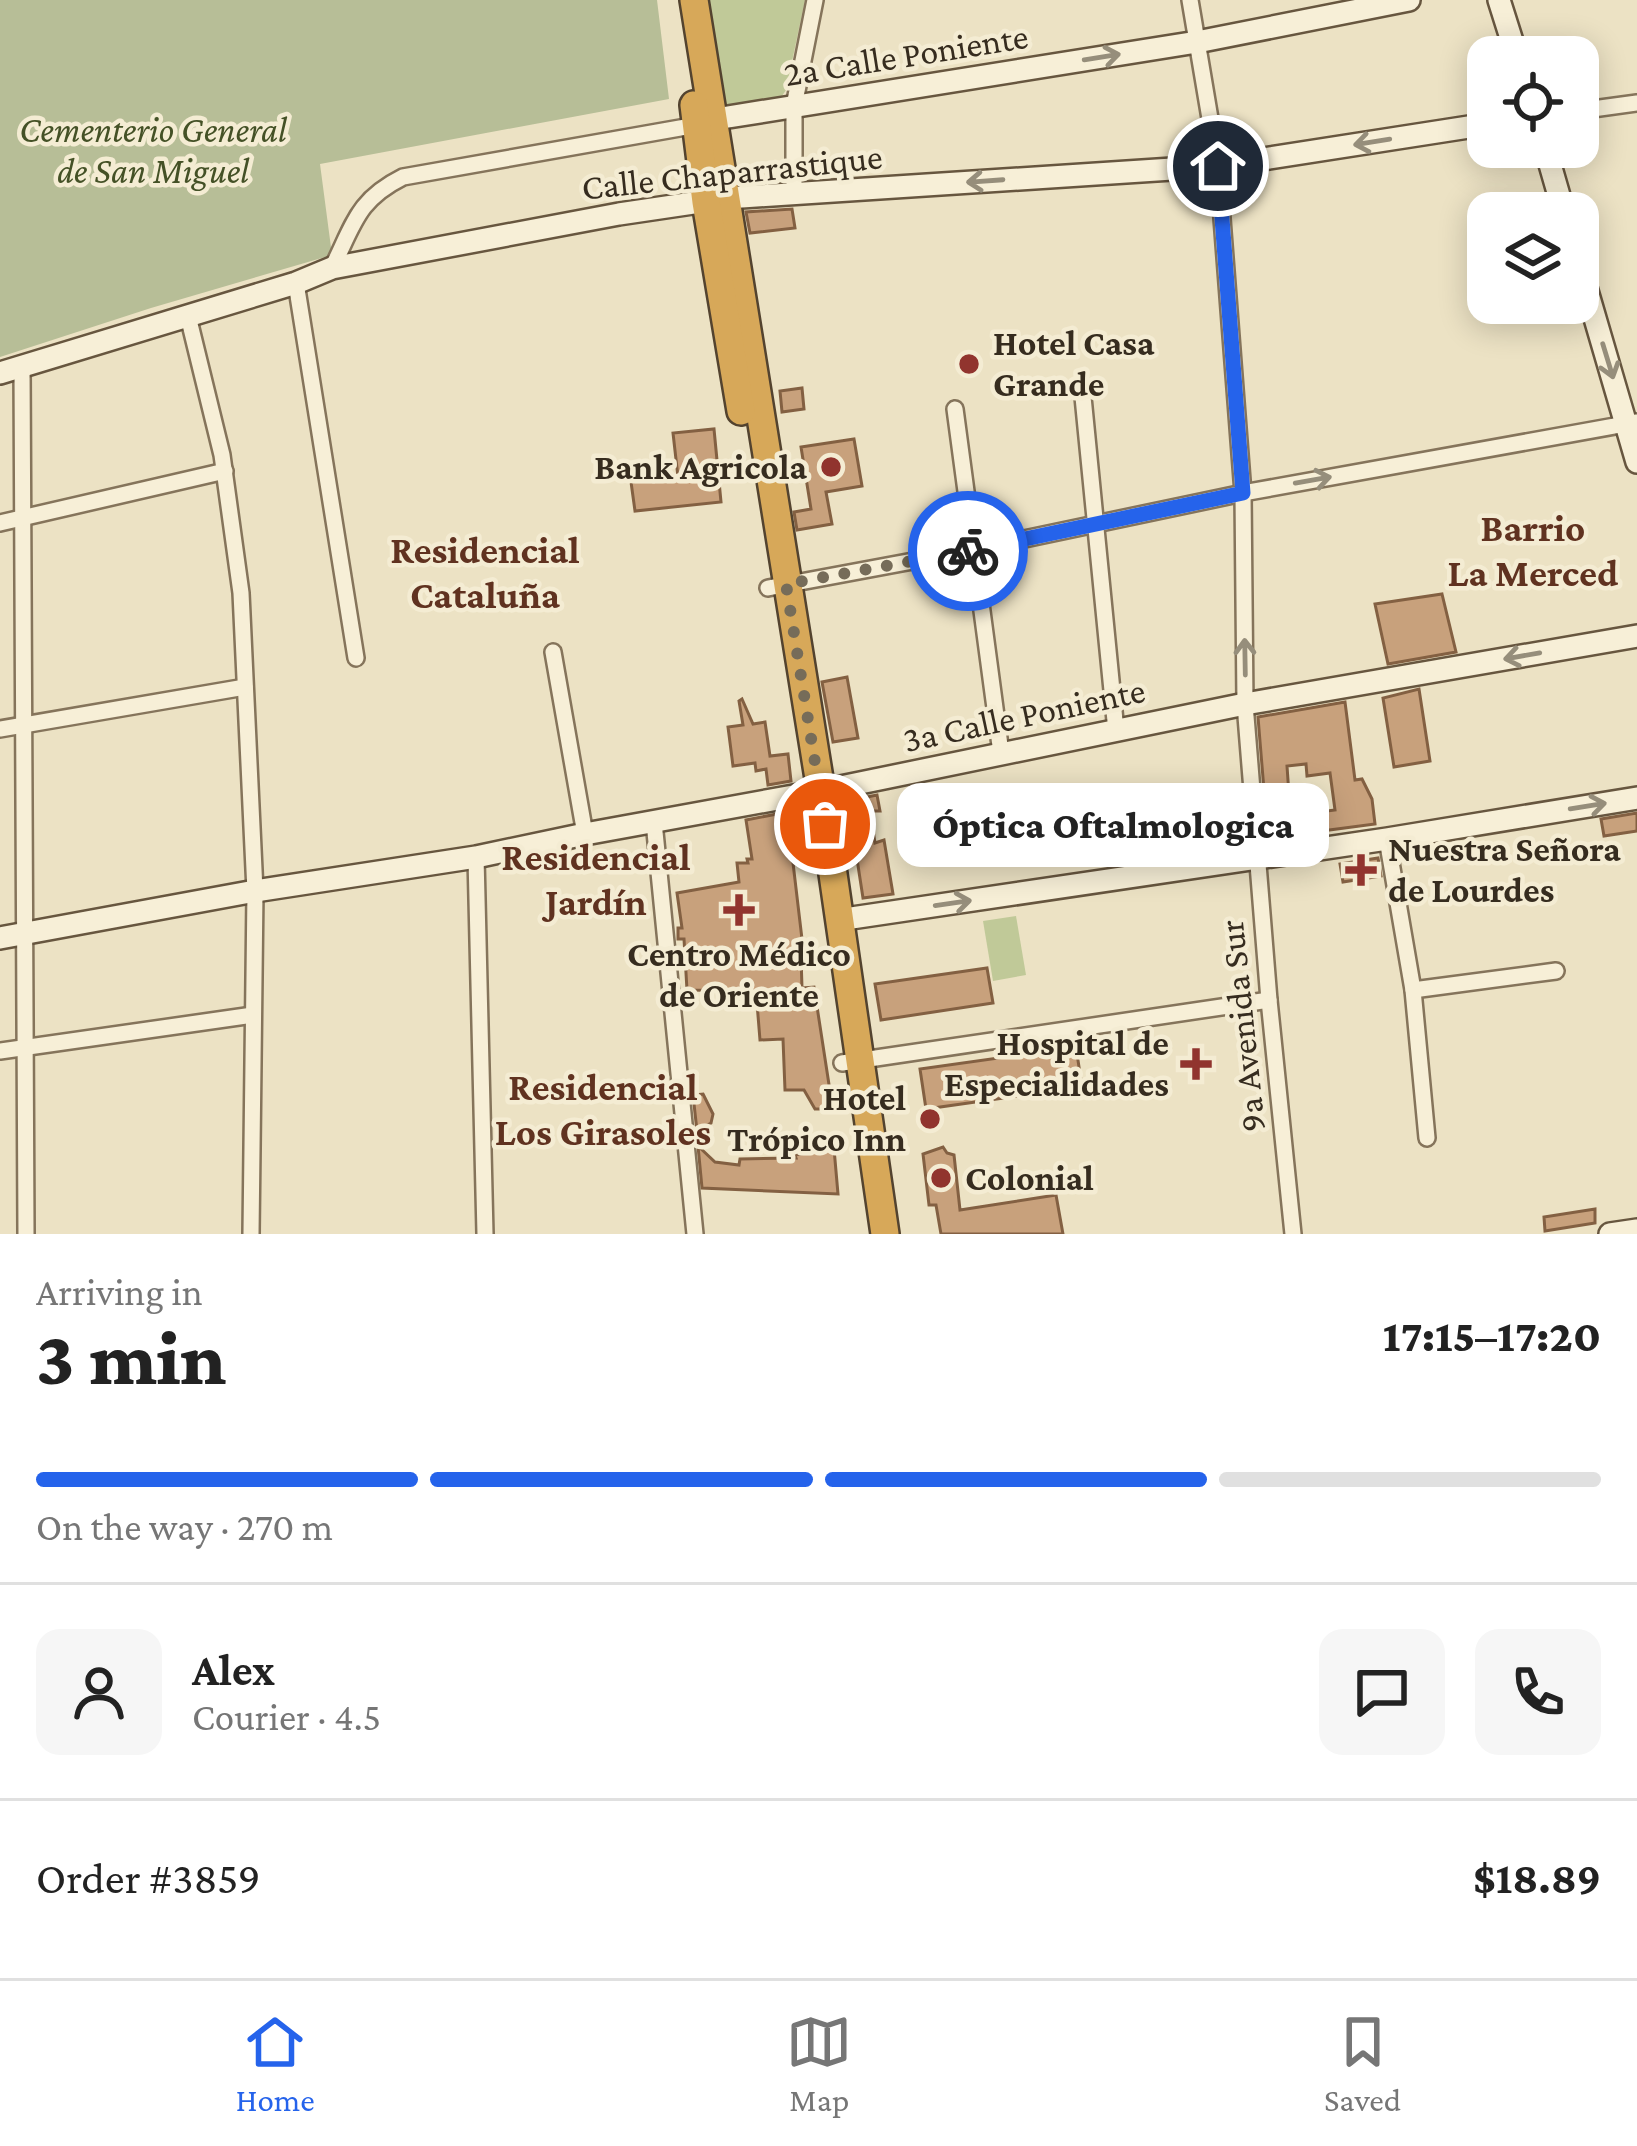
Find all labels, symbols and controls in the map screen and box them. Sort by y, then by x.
street label: 2a Calle Poniente [781,16,1031,94]
map controls [1467,36,1599,324]
button: locate [1467,36,1599,168]
one-way arrow [1082,45,1121,68]
park label: Cementerio General de San Miguel [19,110,288,191]
pin [1167,115,1269,217]
one-way arrow [1354,131,1393,154]
icon: home [1185,133,1251,199]
street label: Calle Chaparrastique [580,136,884,208]
one-way arrow [966,170,1005,193]
button: layers [1467,192,1599,324]
place label: Hotel Casa Grande [993,323,1155,404]
one-way arrow [1598,341,1620,379]
marker: Hotel Casa Grande [956,351,982,377]
place label: Bank Agricola [594,447,807,487]
marker: Bank Agricola [818,454,844,480]
one-way arrow [1293,468,1332,490]
courier [908,491,1028,611]
district label: Barrio La Merced [1448,506,1618,594]
icon: bike [935,518,1001,584]
district label: Residencial Cataluña [390,528,580,616]
one-way arrow [1233,638,1256,677]
one-way arrow [1503,645,1542,668]
street label: 3a Calle Poniente [899,670,1149,760]
pin [774,773,876,875]
callout: Óptica Oftalmologica [897,782,1329,866]
icon: bag [792,791,858,857]
one-way arrow [1568,794,1607,817]
text: Óptica Oftalmologica [932,803,1294,846]
place label: Nuestra Señora de Lourdes [1388,829,1621,910]
district label: Residencial Jardín [501,835,691,923]
marker: Nuestra Señora de Lourdes [1345,854,1377,886]
one-way arrow [933,891,972,914]
marker: Centro Médico de Oriente [723,894,755,926]
street label: 9a Avenida Sur [1211,918,1273,1134]
place label: Centro Médico de Oriente [627,934,851,1015]
place label: Hospital de Especialidades [944,1023,1169,1104]
marker: Hospital de Especialidades [1180,1048,1212,1080]
district label: Residencial Los Girasoles [495,1065,711,1153]
place label: Hotel Trópico Inn [727,1078,906,1159]
marker: Hotel Trópico Inn [917,1106,943,1132]
place label: Colonial [965,1158,1094,1198]
marker: Colonial [928,1165,954,1191]
text: Arriving in [36,1270,203,1313]
text: 17:15–17:20 [1383,1311,1601,1361]
text: 3 min [36,1314,226,1401]
text: On the way · 270 m [36,1505,333,1548]
button: person [36,1629,162,1755]
button: chat [1319,1629,1445,1755]
button: phone [1475,1629,1601,1755]
text: Alex [192,1645,275,1695]
text: Courier · 4.5 [192,1695,381,1738]
text: Order #3859 [36,1853,261,1903]
text: $18.89 [1473,1853,1601,1903]
tab: Home [236,2009,315,2118]
tab: Map [786,2009,852,2118]
tab: Saved [1324,2009,1401,2118]

